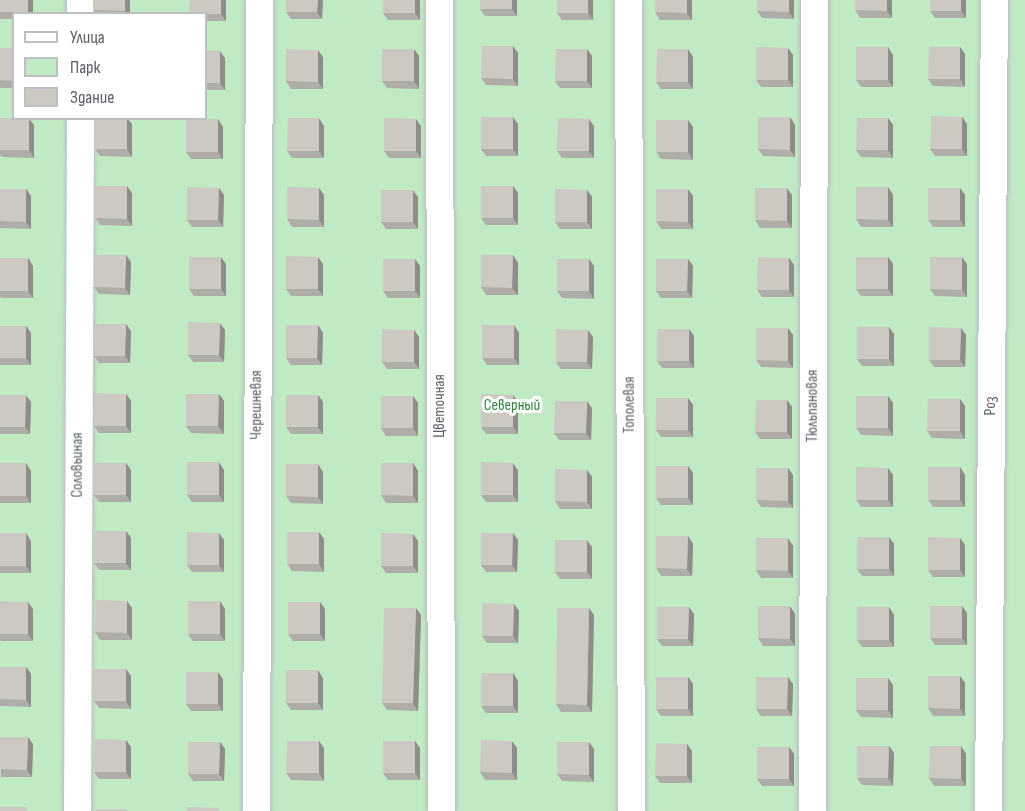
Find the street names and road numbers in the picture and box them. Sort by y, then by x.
street label: Черешневая [247,370,267,440]
street label: Тюльпановая [803,370,823,442]
street label: Цветочная [430,374,450,438]
street label: Тополевая [620,377,640,433]
street label: Роз [981,396,1001,416]
street label: Соловьиная [68,432,88,498]

